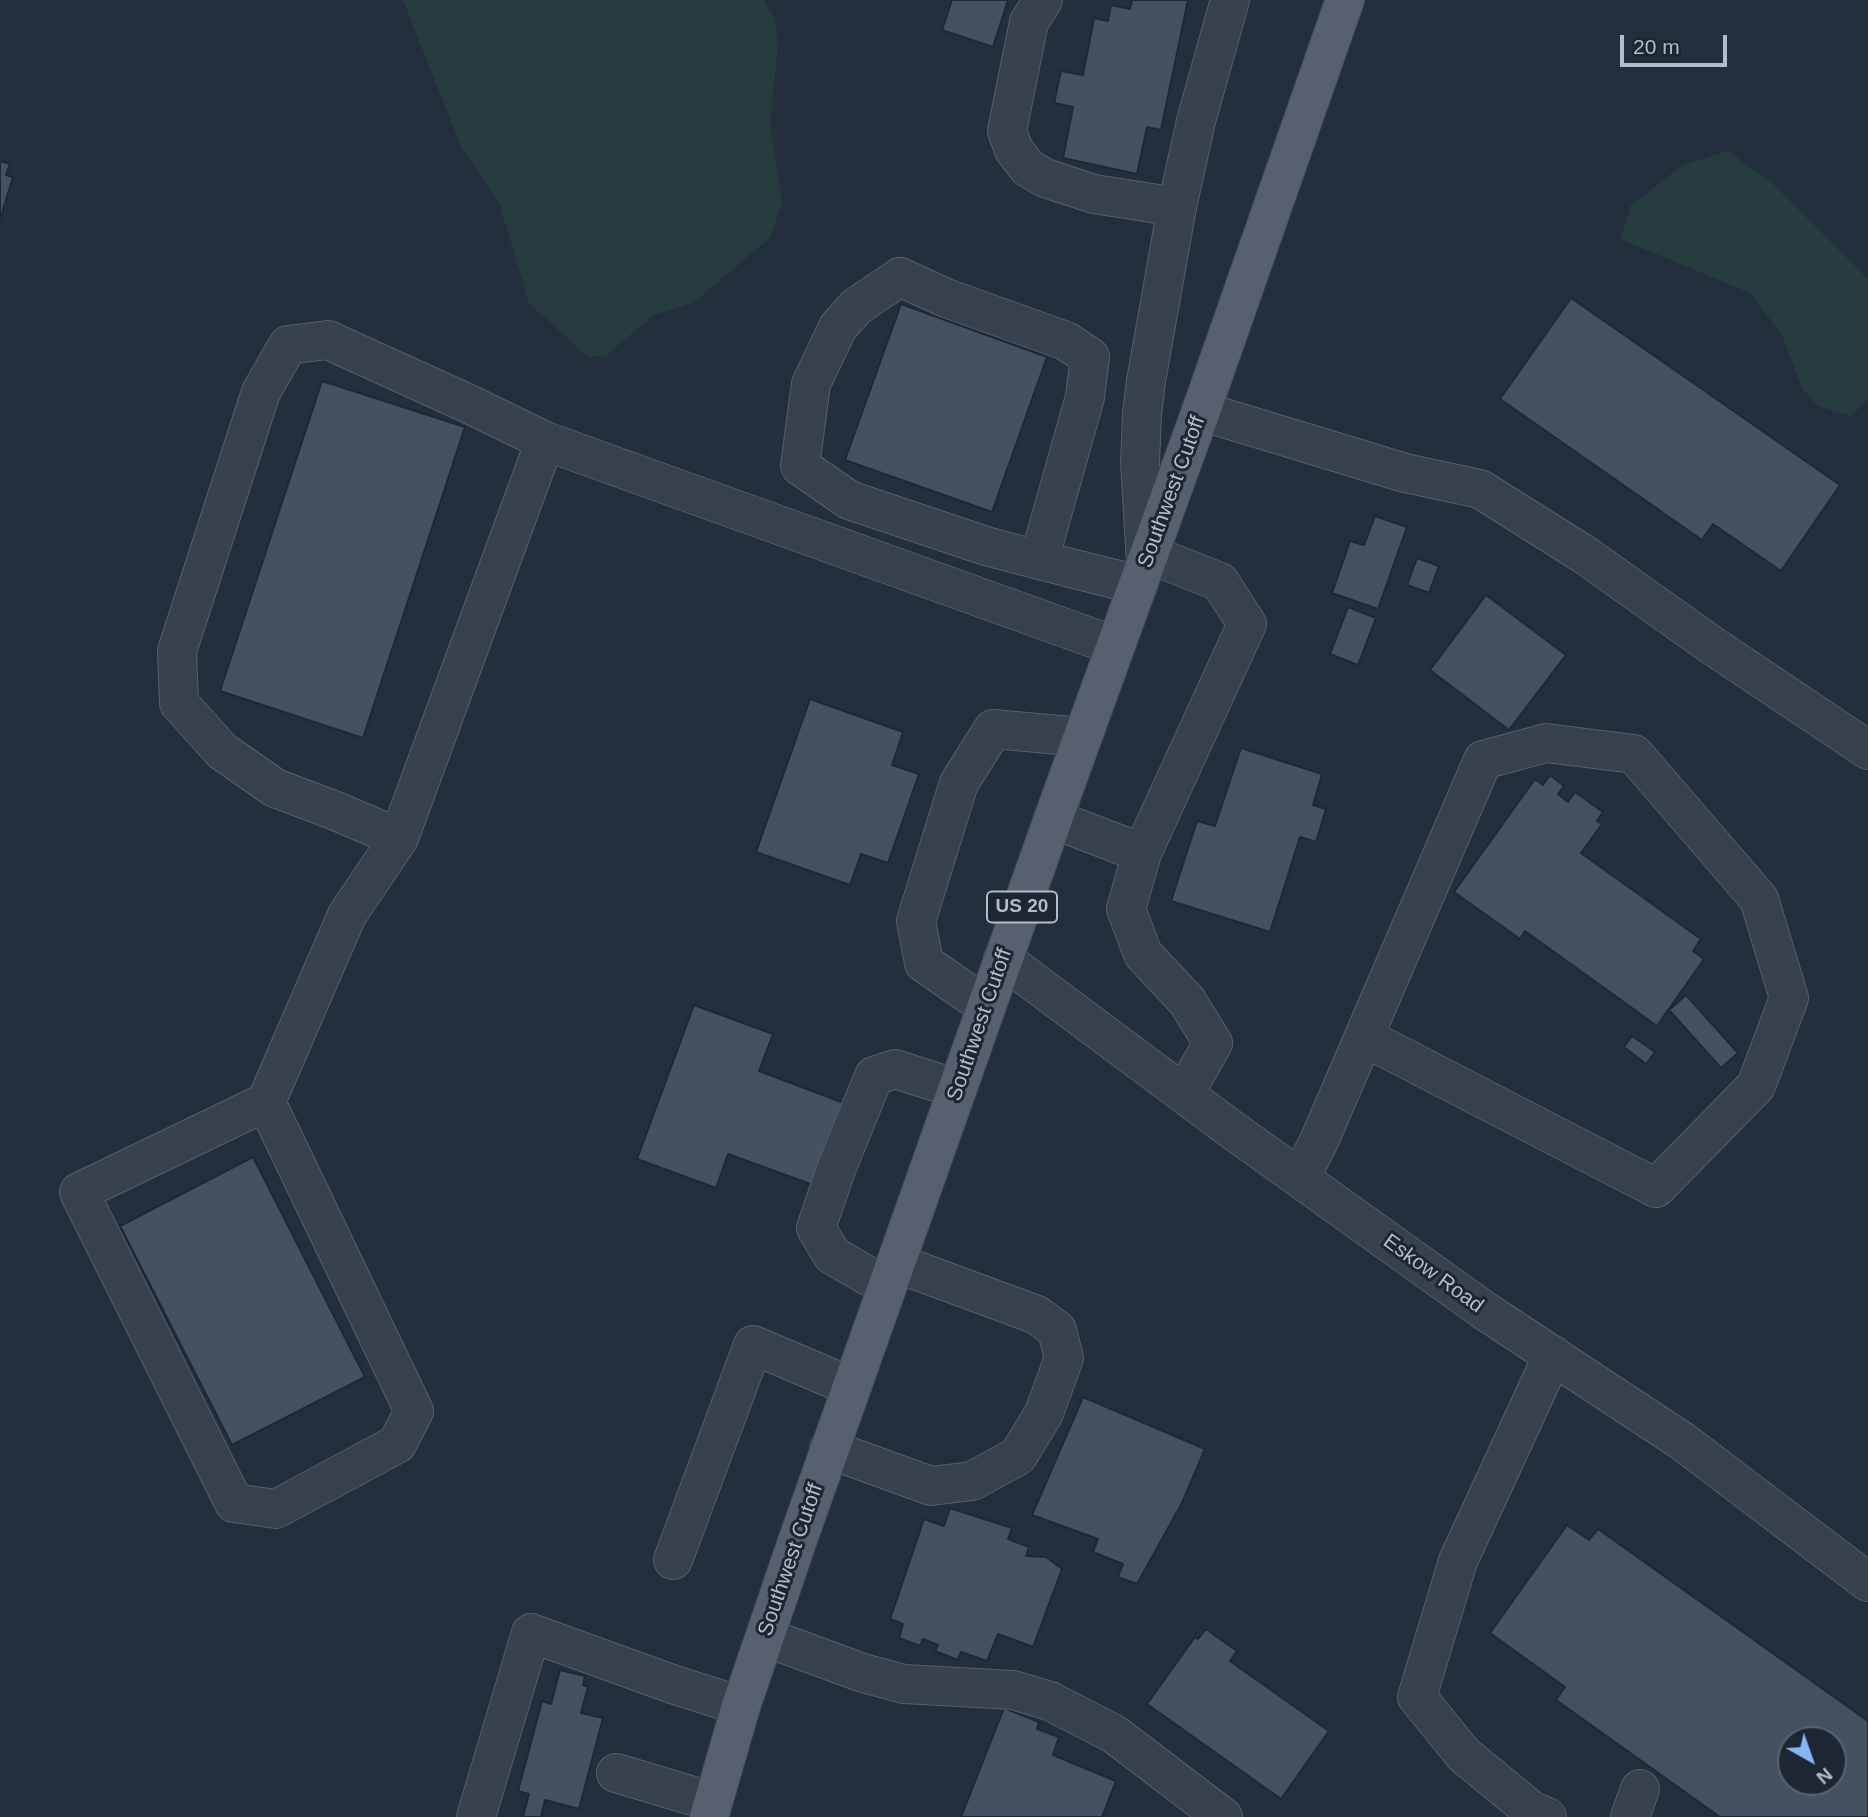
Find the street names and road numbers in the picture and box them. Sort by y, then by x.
street label: Southwest Cutoff [1133,413,1211,571]
road number: US 20 [987,892,1057,923]
street label: Southwest Cutoff [942,945,1018,1105]
street label: Eskow Road [1378,1229,1488,1319]
street label: Southwest Cutoff [753,1480,829,1640]

